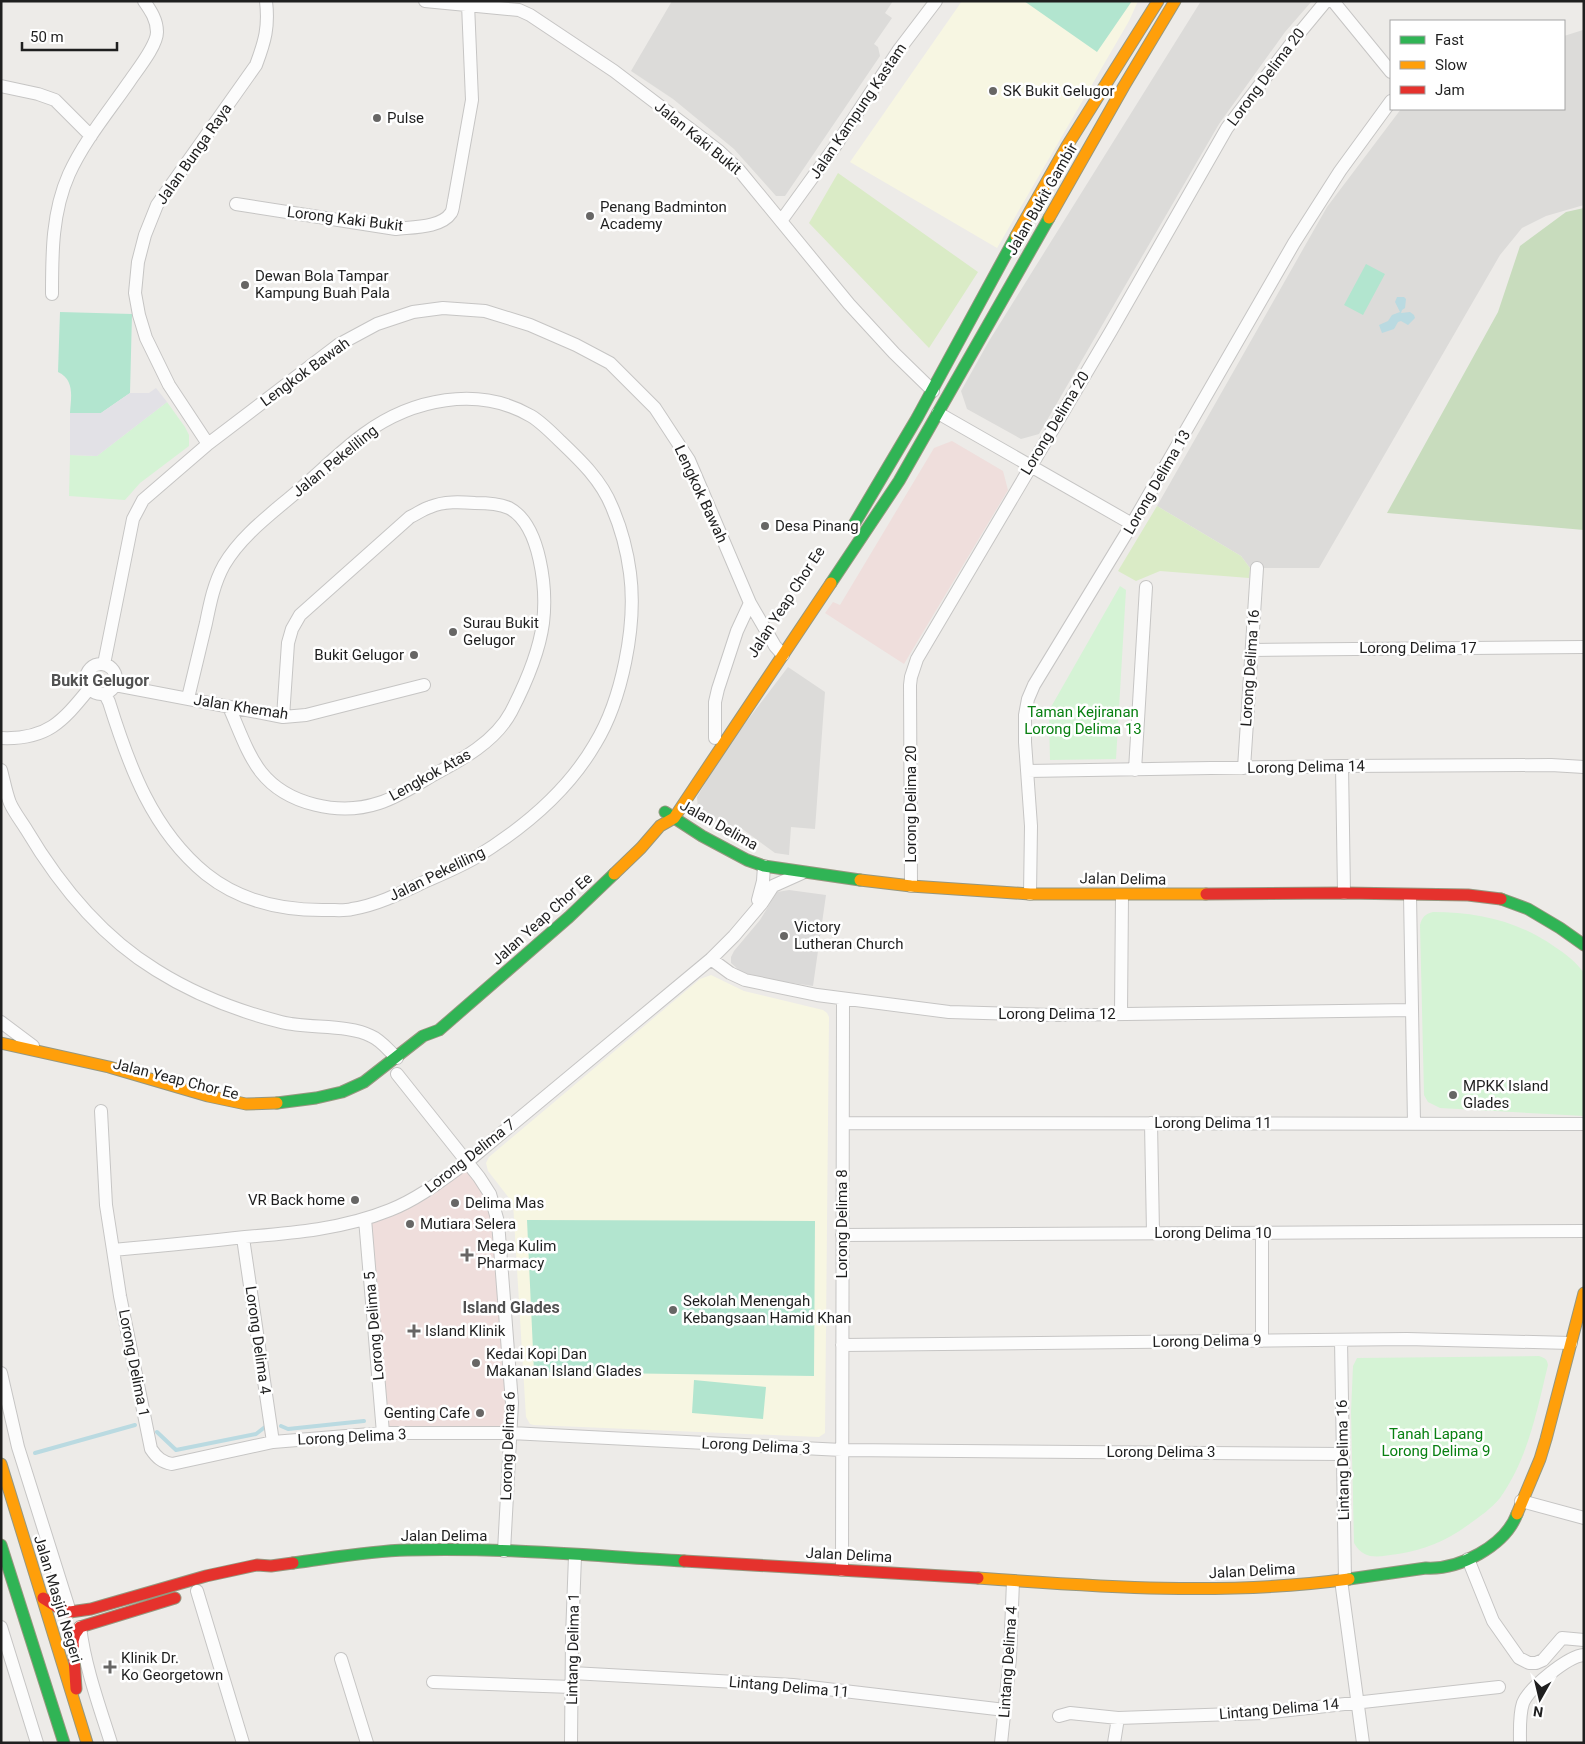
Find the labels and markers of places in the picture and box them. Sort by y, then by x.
place label: SK Bukit Gelugor [1003,82,1115,100]
marker: SK Bukit Gelugor [987,85,999,97]
place label: Pulse [387,109,424,127]
marker: Pulse [371,112,383,124]
place label: Penang Badminton Academy [600,198,727,233]
marker: Penang Badminton Academy [584,210,596,222]
place label: Dewan Bola Tampar Kampung Buah Pala [255,267,390,302]
marker: Dewan Bola Tampar Kampung Buah Pala [239,279,251,291]
place label: Desa Pinang [775,517,859,535]
marker: Desa Pinang [759,520,771,532]
place label: Surau Bukit Gelugor [463,614,539,649]
marker: Surau Bukit Gelugor [447,626,459,638]
place label: Bukit Gelugor [314,646,404,664]
marker: Bukit Gelugor [408,649,420,661]
place label: Victory Lutheran Church [794,918,903,953]
marker: Victory Lutheran Church [778,930,790,942]
place label: MPKK Island Glades [1463,1077,1548,1112]
marker: MPKK Island Glades [1447,1089,1459,1101]
place label: VR Back home [248,1191,345,1209]
marker: VR Back home [349,1194,361,1206]
place label: Delima Mas [465,1194,544,1212]
marker: Delima Mas [449,1197,461,1209]
place label: Mutiara Selera [420,1215,516,1233]
marker: Mutiara Selera [404,1218,416,1230]
place label: Mega Kulim Pharmacy [477,1237,556,1272]
marker: Mega Kulim Pharmacy [461,1249,473,1261]
place label: Sekolah Menengah Kebangsaan Hamid Khan [683,1292,852,1327]
marker: Sekolah Menengah Kebangsaan Hamid Khan [667,1304,679,1316]
place label: Island Klinik [425,1322,506,1340]
marker: Island Klinik [407,1324,421,1338]
place label: Kedai Kopi Dan Makanan Island Glades [486,1345,642,1380]
marker: Kedai Kopi Dan Makanan Island Glades [470,1357,482,1369]
place label: Genting Cafe [384,1404,470,1422]
marker: Genting Cafe [474,1407,486,1419]
place label: Klinik Dr. Ko Georgetown [121,1649,223,1684]
marker: Klinik Dr. Ko Georgetown [103,1660,117,1674]

